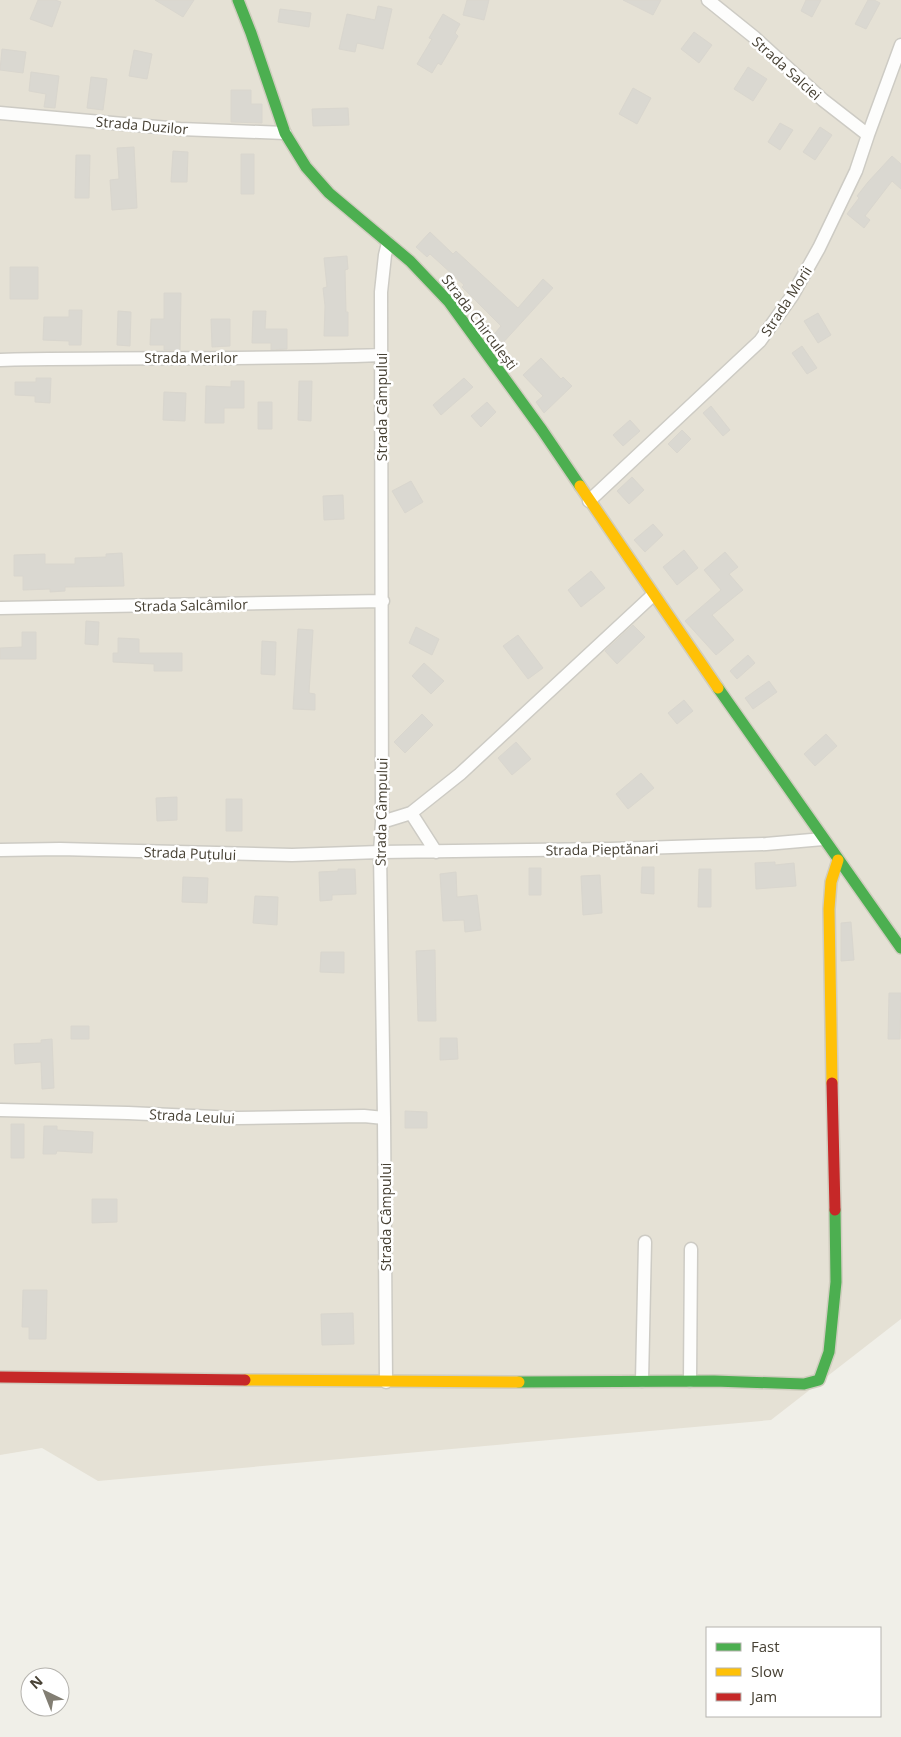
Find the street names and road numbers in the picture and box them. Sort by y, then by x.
street label: Strada Salciei [748,32,826,104]
street label: Strada Duzilor [95,111,189,139]
street label: Strada Morii [756,262,816,340]
street label: Strada Chirculești [438,270,522,374]
street label: Strada Merilor [144,348,238,367]
street label: Strada Câmpului [372,353,391,461]
street label: Strada Salcâmilor [134,595,248,615]
street label: Strada Câmpului [371,758,391,866]
street label: Strada Pieptănari [545,839,659,859]
street label: Strada Puțului [144,842,236,864]
street label: Strada Leului [149,1104,235,1128]
street label: Strada Câmpului [376,1163,395,1271]

